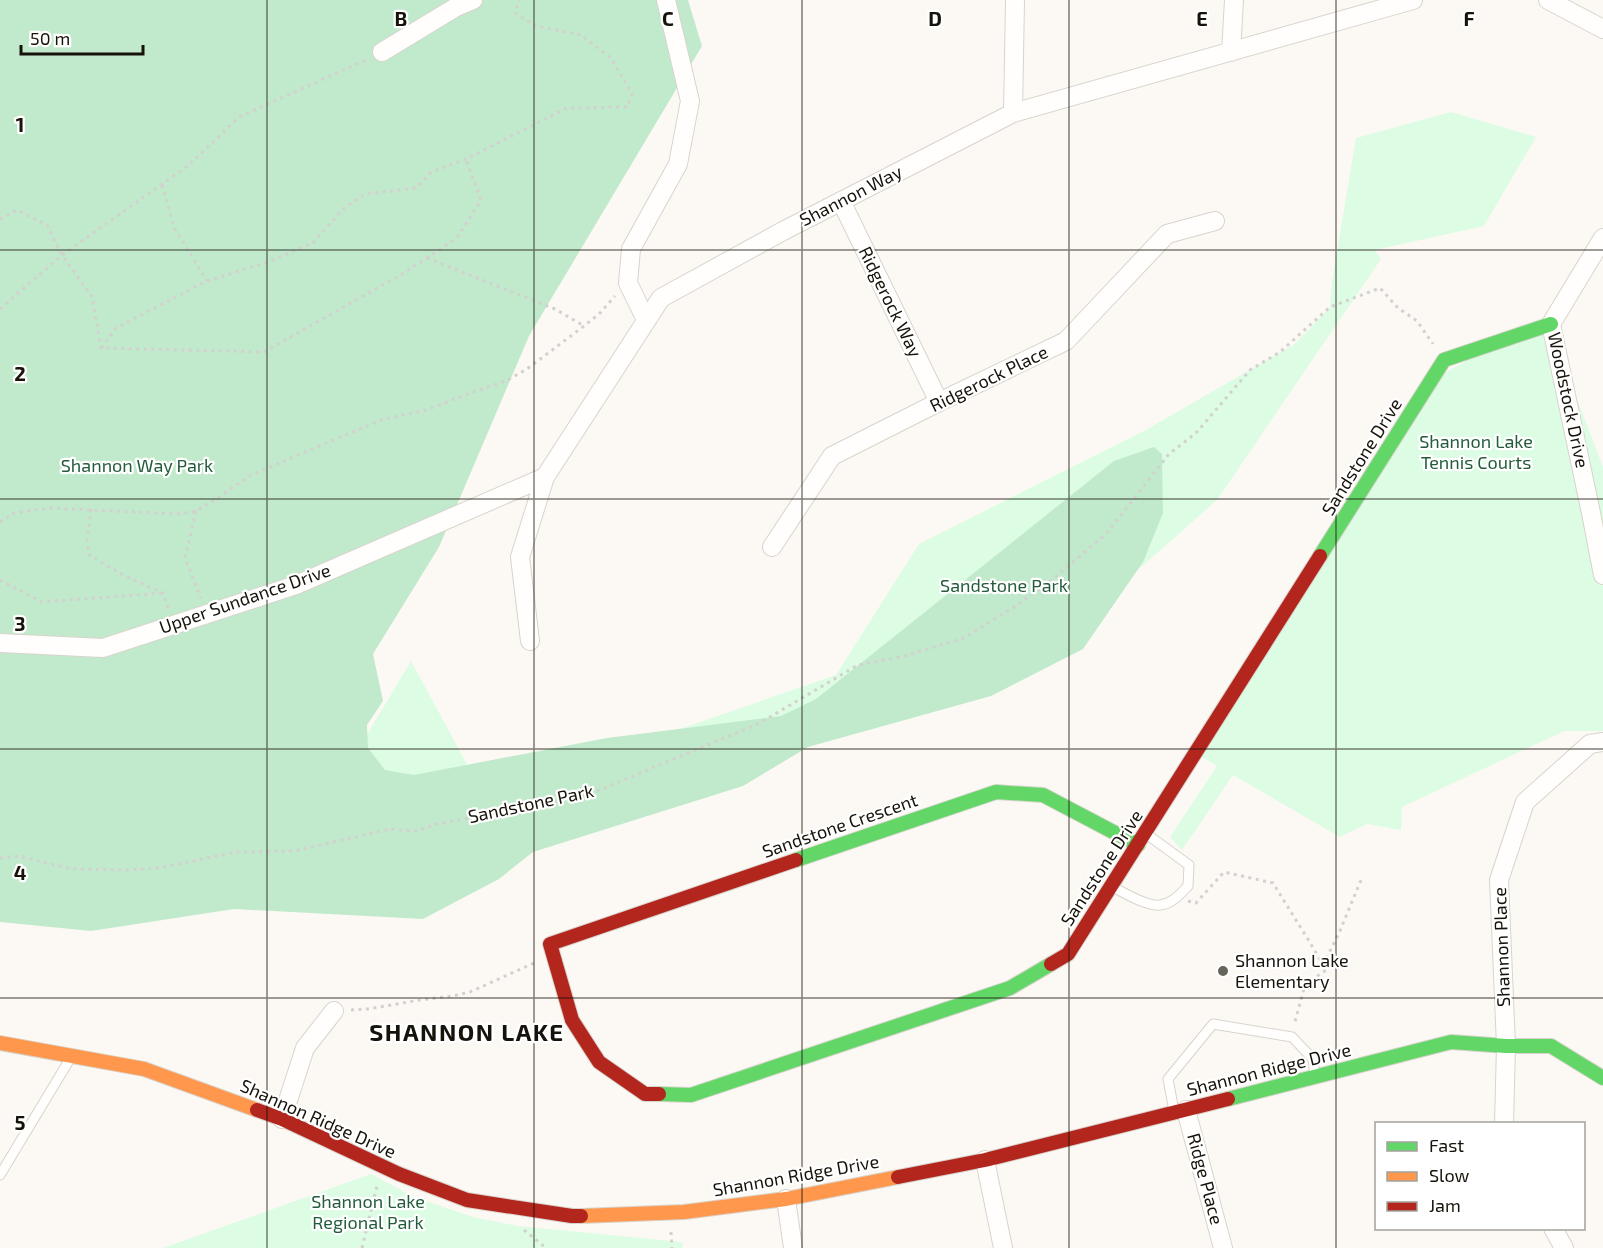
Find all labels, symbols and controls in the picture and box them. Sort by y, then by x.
text: B [395,6,407,30]
text: C [662,6,674,30]
text: D [928,6,942,30]
text: E [1196,6,1208,30]
text: F [1463,6,1475,30]
scale bar [21,18,142,56]
text: 50 m [30,27,70,49]
text: 1 [16,112,24,136]
street label: Shannon Way [796,160,906,230]
street label: Ridgerock Way [855,243,927,361]
street label: Woodstock Drive [1544,330,1594,470]
street label: Ridgerock Place [926,340,1051,416]
text: 2 [14,361,26,385]
street label: Sandstone Drive [1316,394,1406,519]
park label: Shannon Lake Tennis Courts [1419,430,1533,473]
park label: Shannon Way Park [61,454,213,476]
street label: Upper Sundance Drive [156,558,333,638]
park label: Sandstone Park [940,574,1068,596]
text: 3 [14,611,26,635]
street label: Sandstone Park [466,779,596,827]
street label: Sandstone Crescent [759,788,920,862]
street label: Sandstone Drive [1055,805,1147,930]
text: 4 [14,860,27,884]
street label: Shannon Place [1488,887,1514,1007]
place label: Shannon Lake Elementary [1235,949,1349,992]
marker: Shannon Lake Elementary [1216,964,1230,978]
district label: SHANNON LAKE [369,1017,565,1046]
street label: Shannon Ridge Drive [1184,1038,1353,1100]
street label: Shannon Ridge Drive [237,1074,400,1162]
text: 5 [14,1110,26,1134]
legend [1375,1122,1585,1230]
street label: Ridge Place [1183,1131,1229,1227]
text: Fast [1429,1134,1464,1156]
street label: Shannon Ridge Drive [711,1150,881,1200]
text: Slow [1429,1164,1470,1186]
park label: Shannon Lake Regional Park [311,1190,425,1233]
text: Jam [1429,1194,1461,1216]

